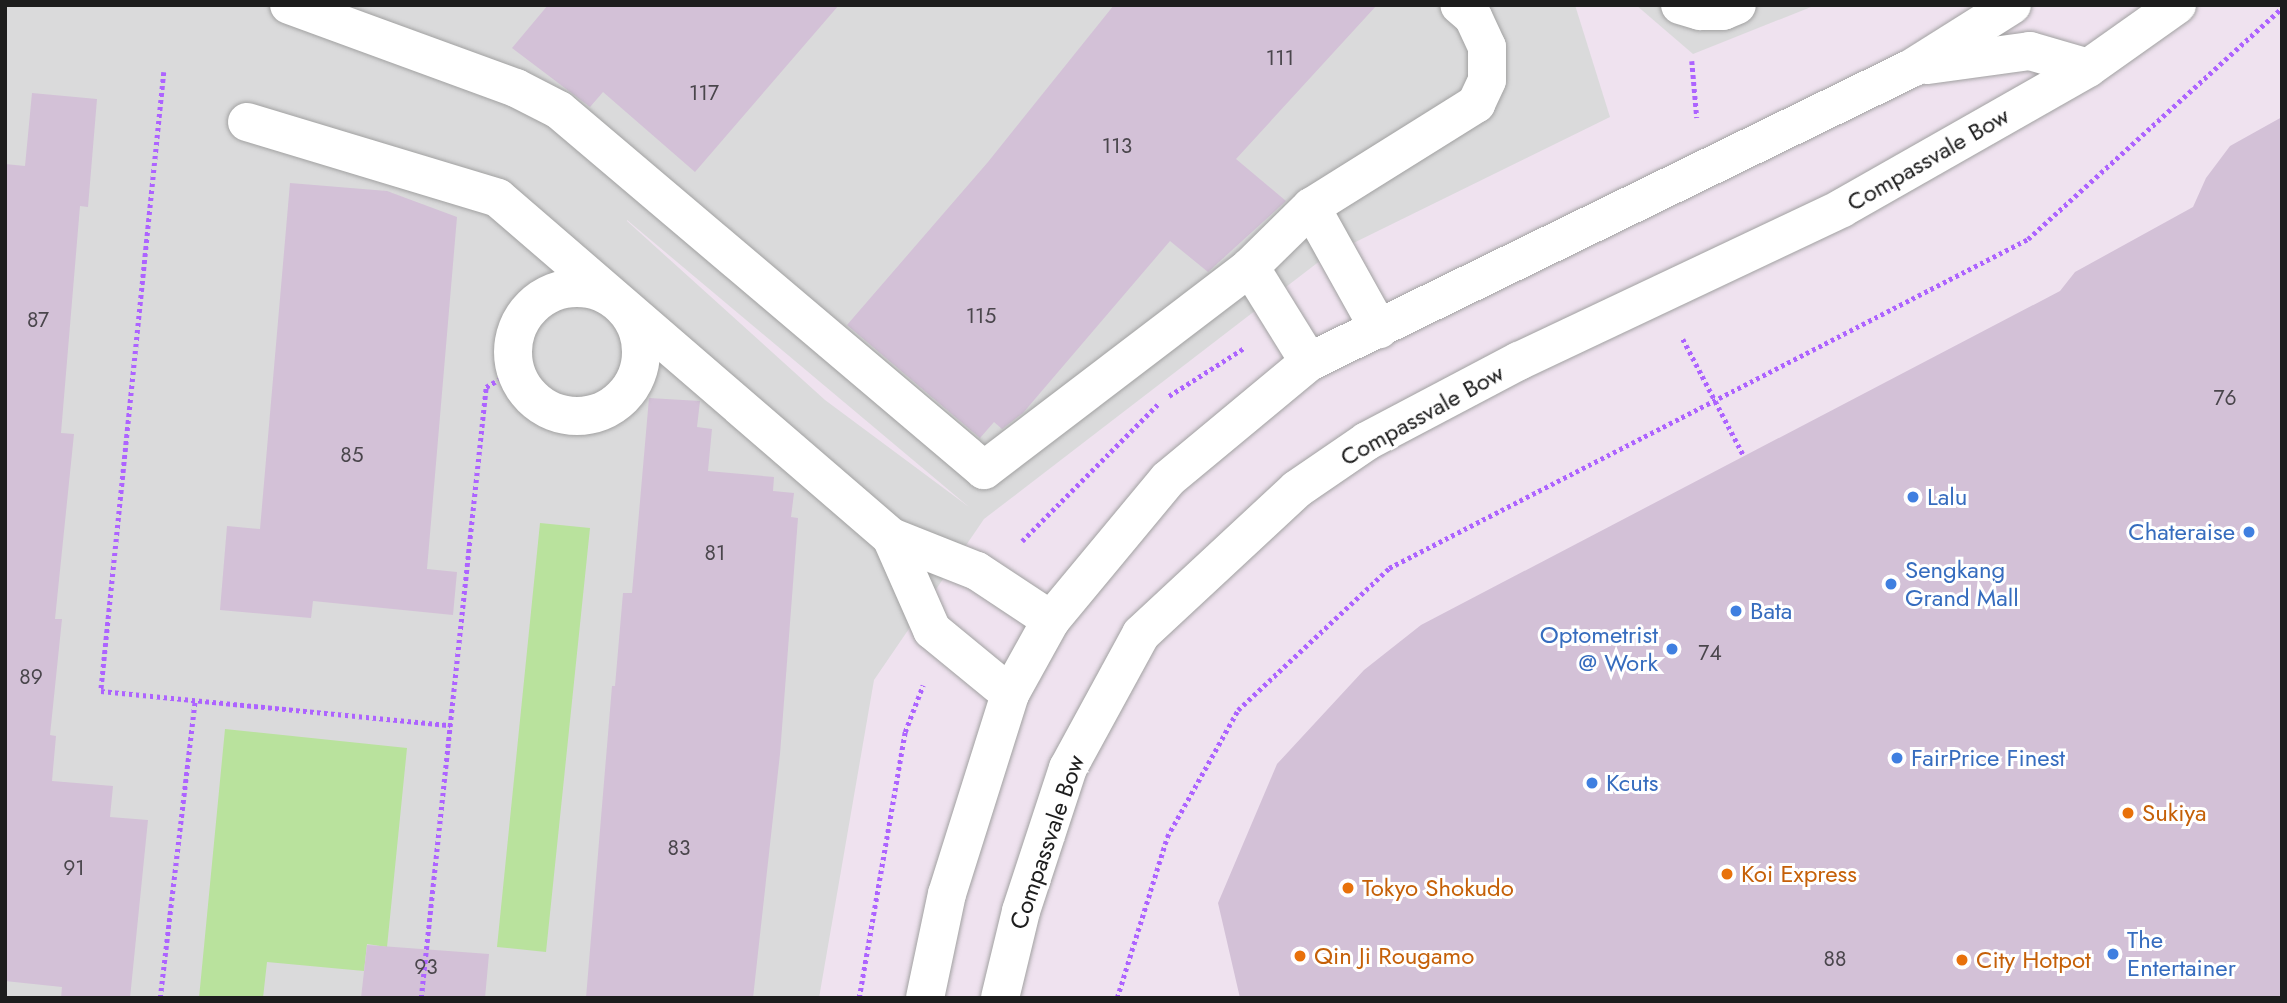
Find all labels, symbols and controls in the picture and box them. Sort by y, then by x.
house number: 111 [1266,45,1294,71]
house number: 117 [689,80,719,106]
street label: Compassvale Bow [1842,101,2014,217]
house number: 113 [1102,133,1132,159]
house number: 115 [966,303,996,329]
house number: 87 [27,307,49,333]
street label: Compassvale Bow [1335,358,1509,472]
house number: 76 [2213,385,2237,411]
house number: 85 [340,442,364,468]
place label: Lalu [1927,483,1967,511]
marker: Lalu [1905,489,1921,505]
place label: Chateraise [2128,518,2235,546]
marker: Chateraise [2241,524,2257,540]
house number: 81 [705,540,725,566]
place label: Sengkang Grand Mall [1905,556,2019,612]
marker: Sengkang Grand Mall [1883,576,1899,592]
place label: Bata [1750,597,1792,625]
marker: Bata [1728,603,1744,619]
place label: Optometrist @ Work [1540,621,1658,677]
house number: 74 [1698,640,1722,666]
marker: Optometrist @ Work [1664,641,1680,657]
house number: 89 [19,664,43,690]
place label: FairPrice Finest [1911,744,2065,772]
marker: FairPrice Finest [1889,750,1905,766]
street label: Compassvale Bow [1004,751,1090,933]
place label: Kcuts [1606,769,1658,797]
marker: Kcuts [1584,775,1600,791]
place label: Sukiya [2142,799,2207,827]
marker: Sukiya [2120,805,2136,821]
house number: 83 [668,835,690,861]
house number: 91 [63,855,85,881]
place label: Koi Express [1741,860,1857,888]
marker: Koi Express [1719,866,1735,882]
place label: Tokyo Shokudo [1362,874,1514,902]
marker: Tokyo Shokudo [1340,880,1356,896]
place label: The Entertainer [2127,926,2236,982]
place label: Qin Ji Rougamo [1314,942,1474,970]
house number: 88 [1824,946,1846,972]
place label: City Hotpot [1976,946,2091,974]
marker: The Entertainer [2105,946,2121,962]
marker: Qin Ji Rougamo [1292,948,1308,964]
marker: City Hotpot [1954,952,1970,968]
house number: 93 [414,954,438,980]

